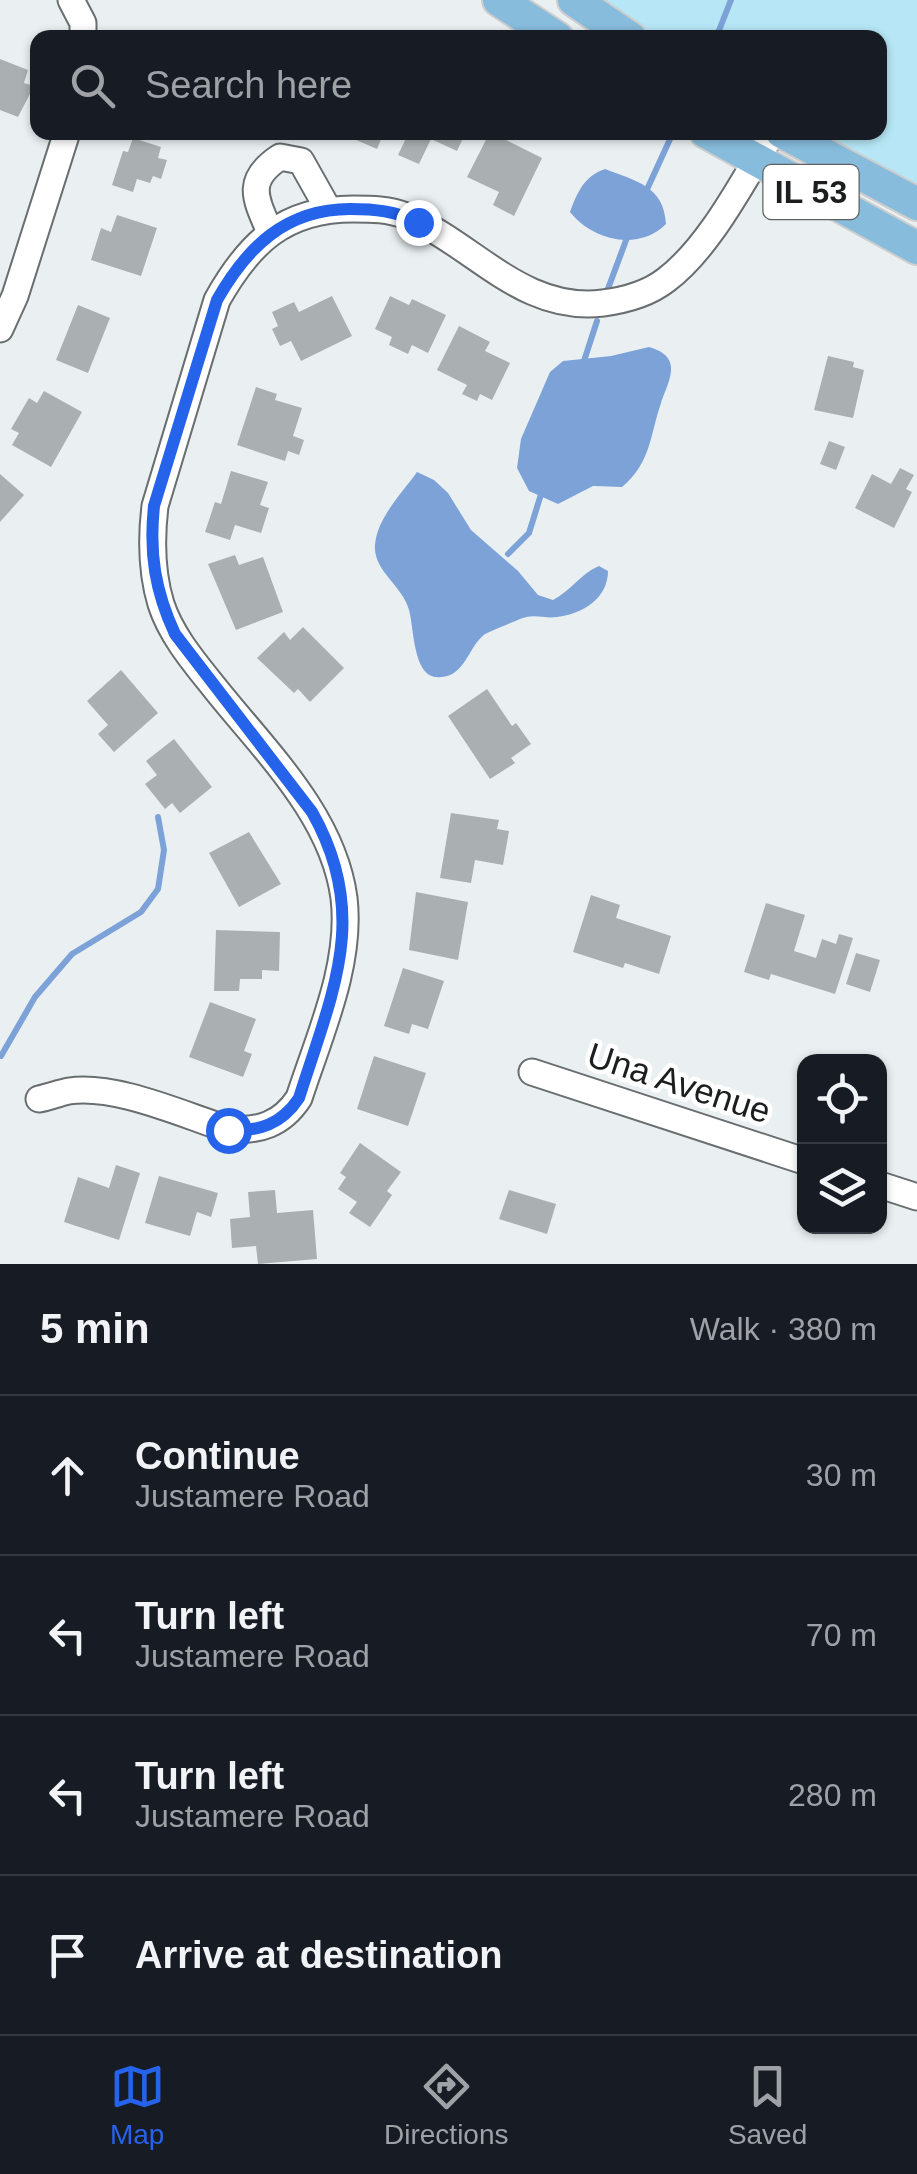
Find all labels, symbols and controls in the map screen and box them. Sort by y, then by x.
search box [30,30,887,140]
icon: search [65,58,120,113]
text: Search here [145,64,352,106]
road number: IL 53 [764,165,858,219]
route end [396,200,442,246]
street label: Una Avenue [583,1035,776,1130]
map controls [797,1054,887,1234]
button: locate [797,1054,887,1144]
route start [206,1108,252,1154]
button: layers [797,1144,887,1234]
text: 5 min [40,1305,150,1352]
text: Walk · 380 m [690,1311,877,1347]
text: Continue [135,1435,300,1477]
icon: ahead [40,1448,95,1503]
text: 30 m [806,1457,877,1493]
text: Justamere Road [135,1478,370,1514]
text: Turn left [135,1595,284,1637]
icon: left [40,1608,95,1663]
text: 70 m [806,1617,877,1653]
text: Justamere Road [135,1638,370,1674]
text: Turn left [135,1755,284,1797]
icon: left [40,1768,95,1823]
text: 280 m [788,1777,877,1813]
text: Justamere Road [135,1798,370,1834]
icon: arrive [40,1928,95,1983]
text: Arrive at destination [135,1934,502,1976]
tab: Map [110,2059,165,2151]
tab: Directions [384,2059,509,2151]
tab: Saved [728,2059,807,2151]

